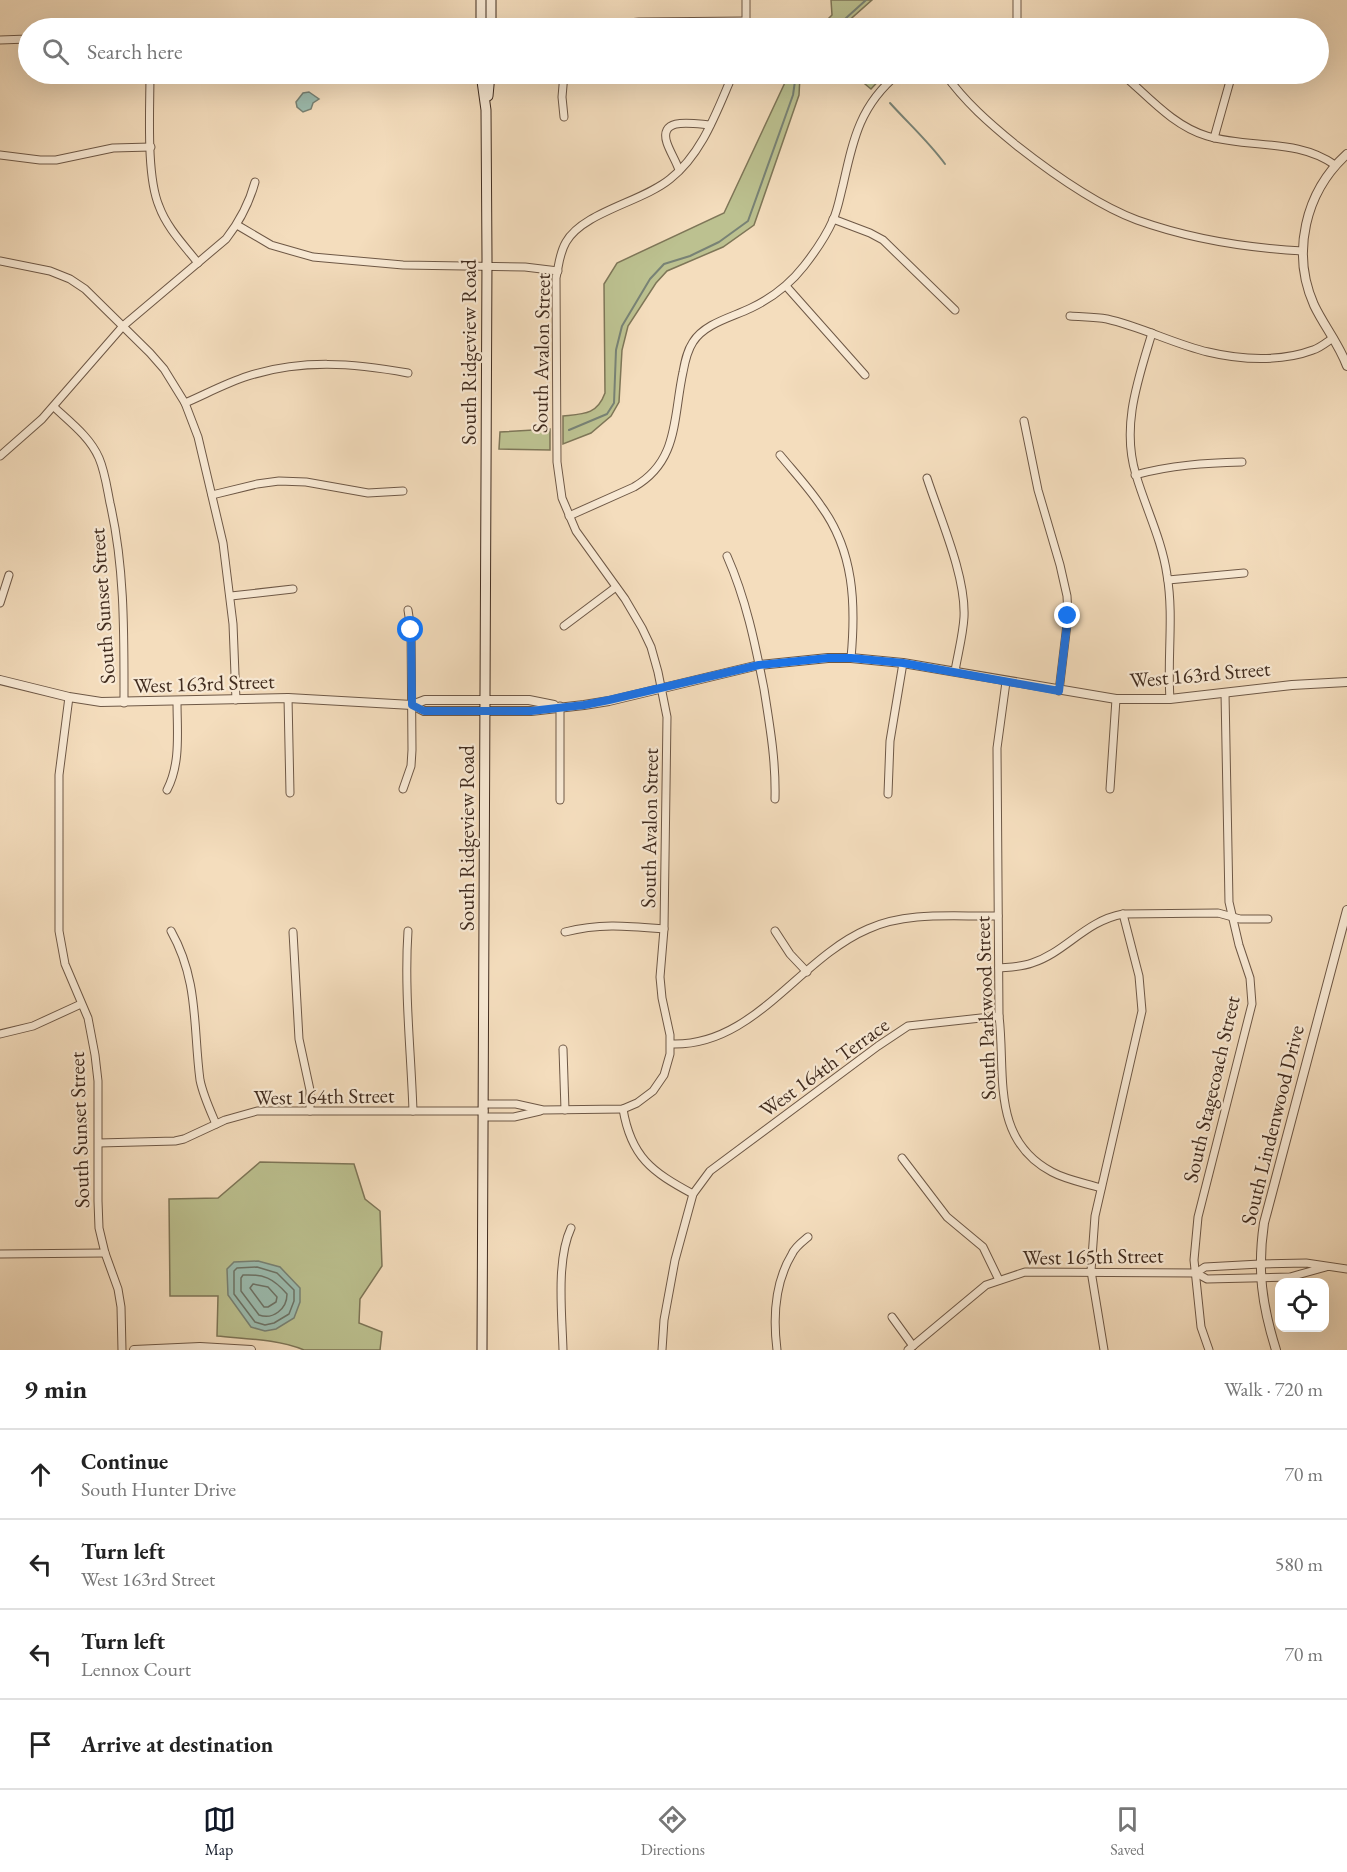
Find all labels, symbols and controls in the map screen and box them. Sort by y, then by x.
search box [18,18,1329,84]
icon: search [39,35,72,68]
text: Search here [87,37,182,66]
street label: South Ridgeview Road [455,259,482,445]
street label: South Avalon Street [526,272,556,433]
street label: South Sunset Street [83,527,121,685]
route end [1054,602,1080,628]
route start [397,616,423,642]
street label: West 163rd Street [1129,654,1272,694]
street label: West 163rd Street [133,667,275,699]
street label: South Ridgeview Road [453,745,480,931]
street label: South Avalon Street [634,747,664,908]
street label: South Parkwood Street [968,915,1002,1101]
street label: South Stagecoach Street [1176,993,1246,1185]
street label: West 164th Terrace [754,1011,894,1123]
street label: South Lindenwood Drive [1234,1022,1310,1228]
street label: South Sunset Street [63,1051,95,1209]
street label: West 164th Street [253,1081,395,1111]
street label: West 165th Street [1022,1241,1164,1271]
map controls [1275,1278,1329,1332]
button: locate [1275,1278,1329,1332]
text: 9 min [24,1372,87,1406]
text: Walk · 720 m [1224,1376,1323,1402]
text: Continue [81,1447,168,1476]
icon: ahead [24,1458,57,1491]
text: 70 m [1284,1461,1323,1487]
text: South Hunter Drive [81,1476,236,1502]
text: Turn left [81,1537,165,1566]
icon: left [24,1548,57,1581]
text: 580 m [1275,1551,1323,1577]
text: West 163rd Street [81,1566,215,1592]
text: Turn left [81,1627,165,1656]
icon: left [24,1638,57,1671]
text: 70 m [1284,1641,1323,1667]
text: Lennox Court [81,1656,191,1682]
icon: arrive [24,1728,57,1761]
text: Arrive at destination [81,1730,273,1759]
tab: Map [203,1803,236,1860]
tab: Directions [641,1803,705,1860]
tab: Saved [1110,1803,1144,1860]

